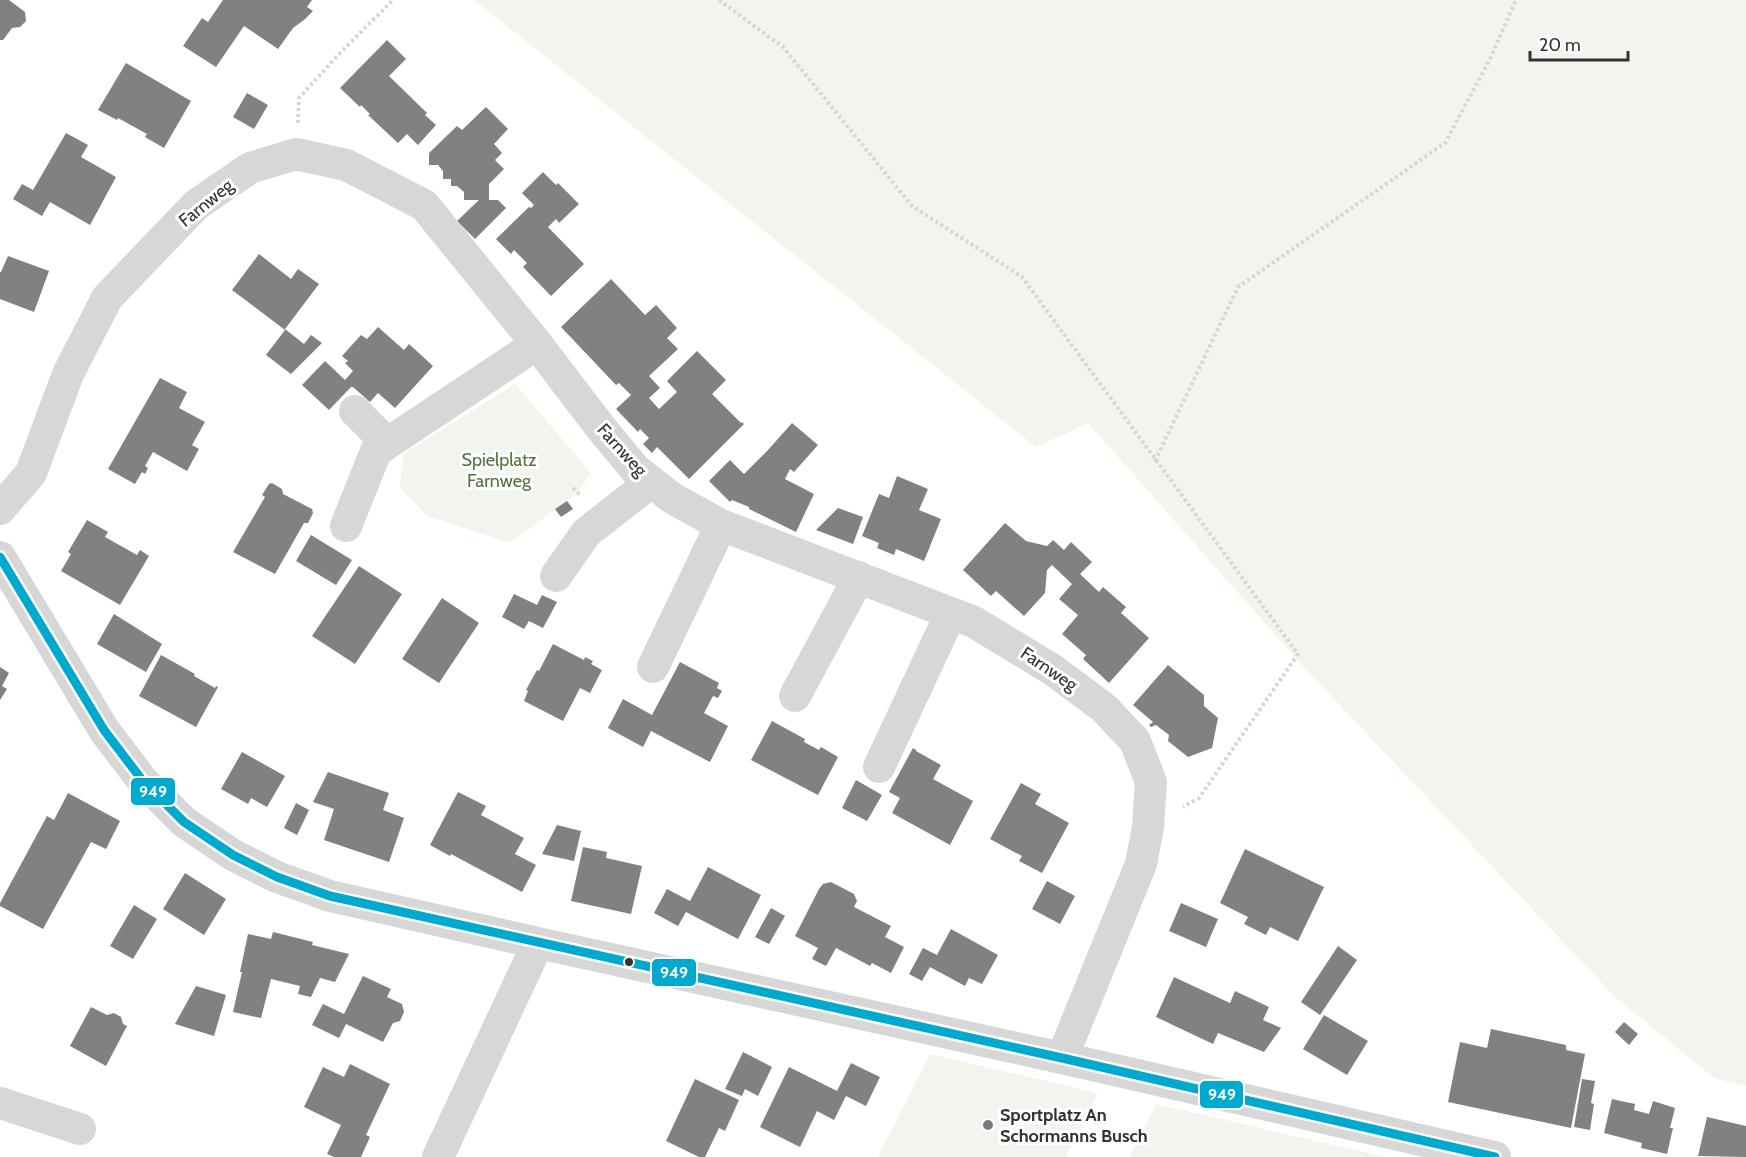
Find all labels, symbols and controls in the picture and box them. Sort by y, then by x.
scale bar [1530,24,1628,62]
text: 20 m [1539,34,1581,56]
street label: Farnweg [174,174,239,232]
street label: Farnweg [592,419,652,482]
park label: Spielplatz Farnweg [462,449,537,492]
street label: Farnweg [1016,642,1082,697]
line badge: 949 [130,777,176,806]
text: 949 [139,782,167,801]
unlabelled marker [623,956,635,968]
line badge: 949 [651,958,697,987]
text: 949 [660,963,688,982]
line badge: 949 [1199,1080,1244,1109]
text: 949 [1208,1085,1236,1104]
place label: Sportplatz An Schormanns Busch [1000,1104,1148,1147]
marker: Sportplatz An Schormanns Busch [981,1118,995,1132]

